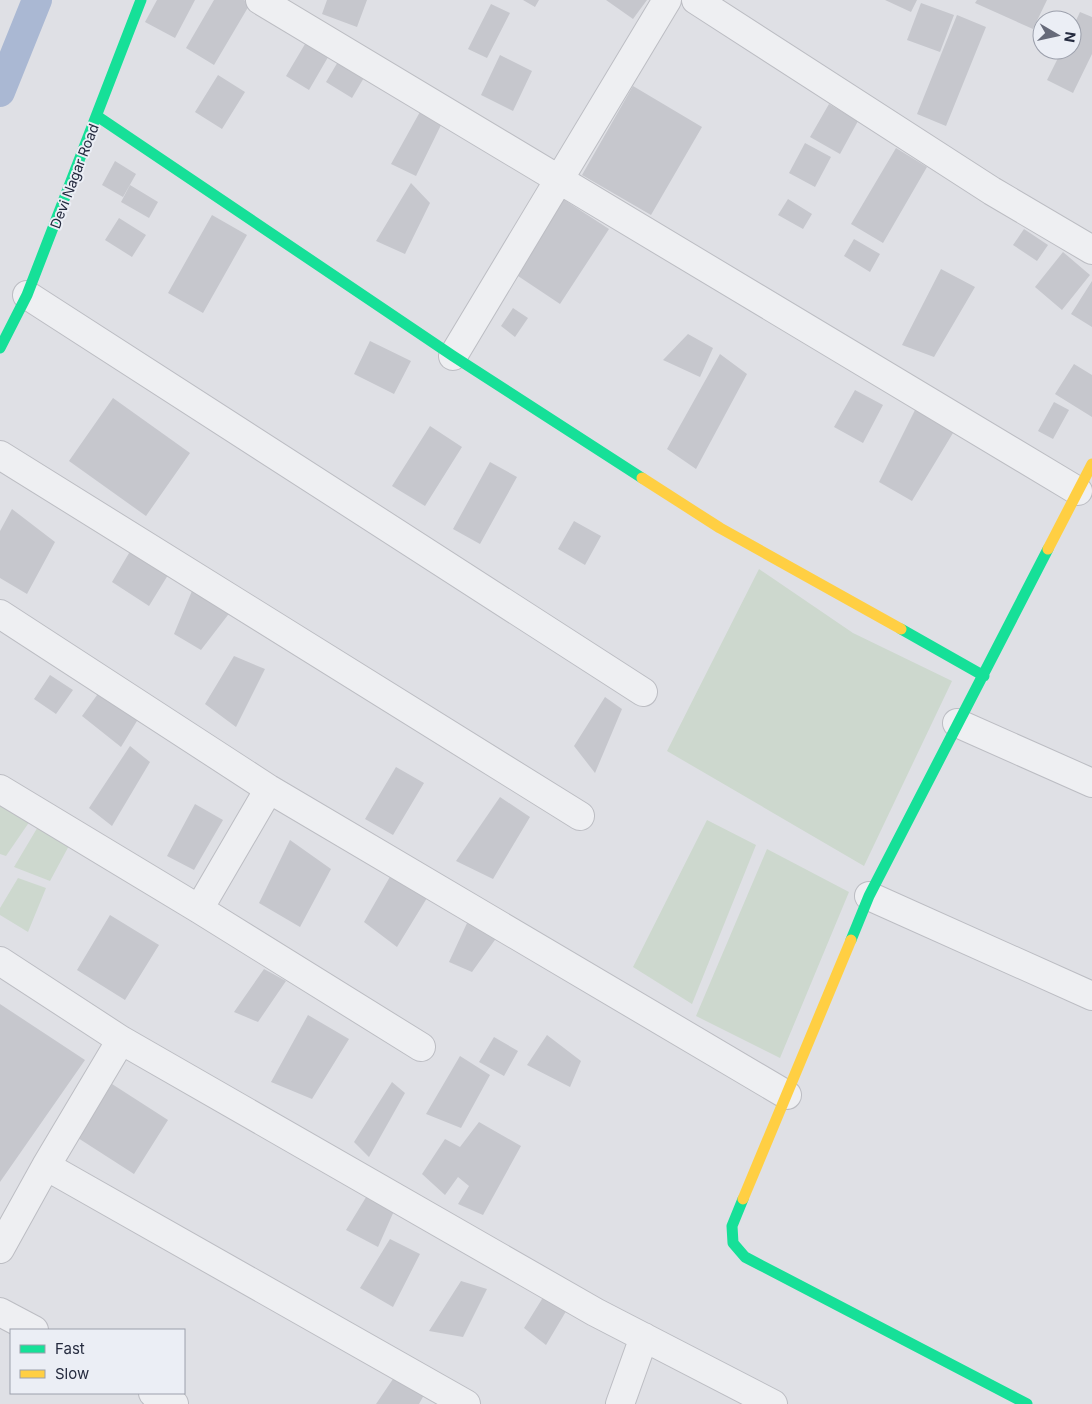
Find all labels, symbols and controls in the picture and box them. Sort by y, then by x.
north arrow [1032,10,1082,60]
text: N [1061,31,1080,44]
street label: Devi Nagar Road [46,121,102,231]
legend [10,1329,185,1394]
text: Fast [55,1339,85,1358]
text: Slow [55,1364,89,1383]

